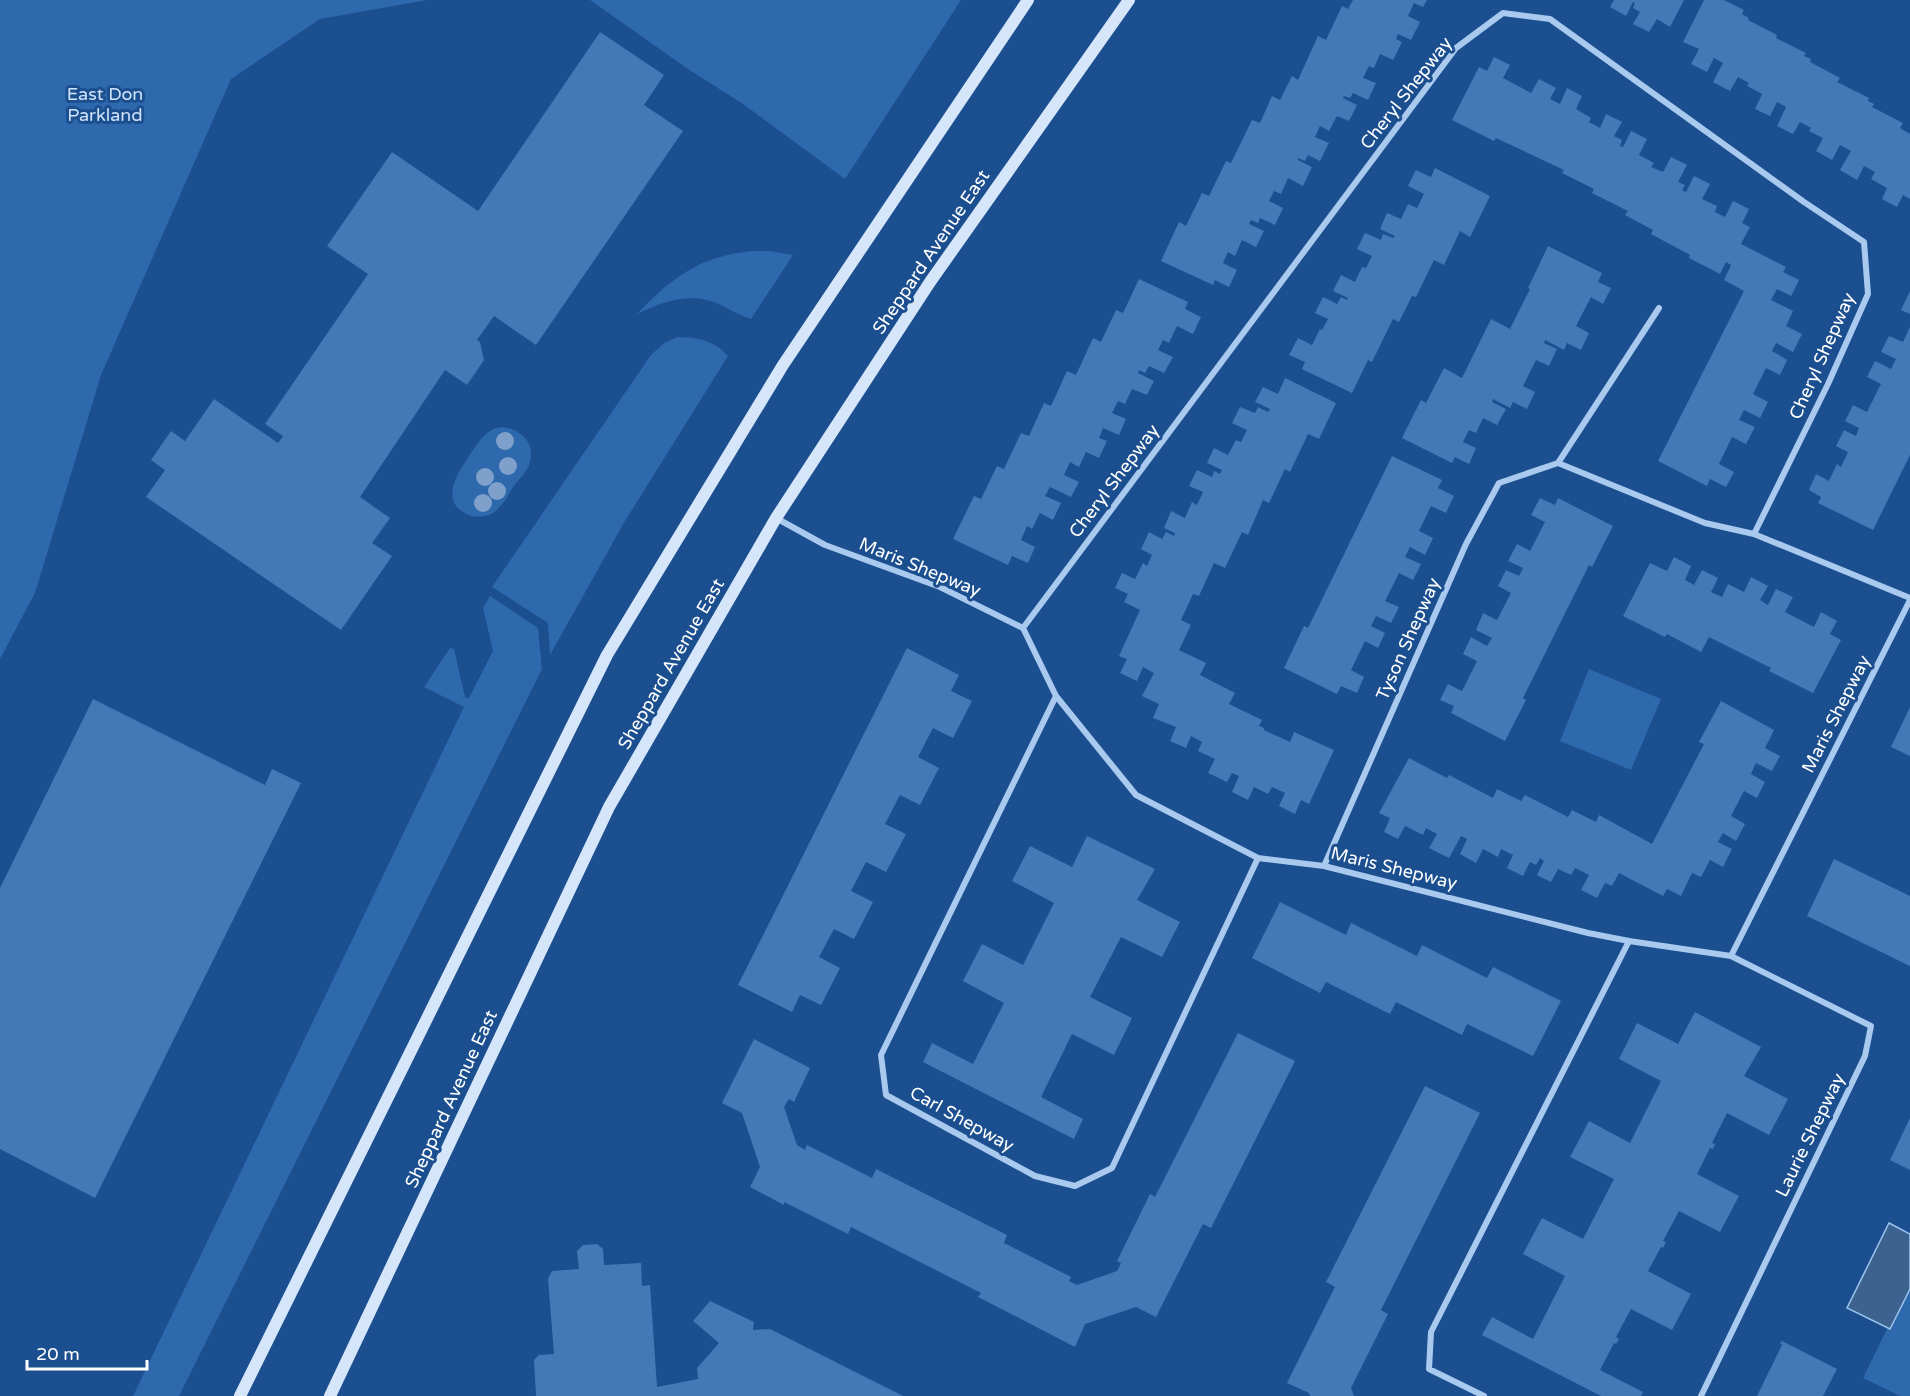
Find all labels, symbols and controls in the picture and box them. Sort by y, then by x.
street label: Cheryl Shepway [1355,32,1457,154]
park label: East Don Parkland [67,83,143,126]
street label: Sheppard Avenue East [868,165,994,338]
street label: Cheryl Shepway [1784,289,1860,423]
street label: Cheryl Shepway [1064,420,1164,542]
street label: Maris Shepway [856,533,984,602]
street label: Tyson Shepway [1371,574,1445,704]
street label: Sheppard Avenue East [613,575,729,753]
street label: Maris Shepway [1797,651,1875,777]
street label: Maris Shepway [1329,842,1460,894]
street label: Sheppard Avenue East [400,1007,502,1191]
street label: Laurie Shepway [1771,1069,1850,1200]
street label: Carl Shepway [906,1081,1018,1157]
scale bar [27,1333,147,1371]
text: 20 m [36,1343,80,1365]

